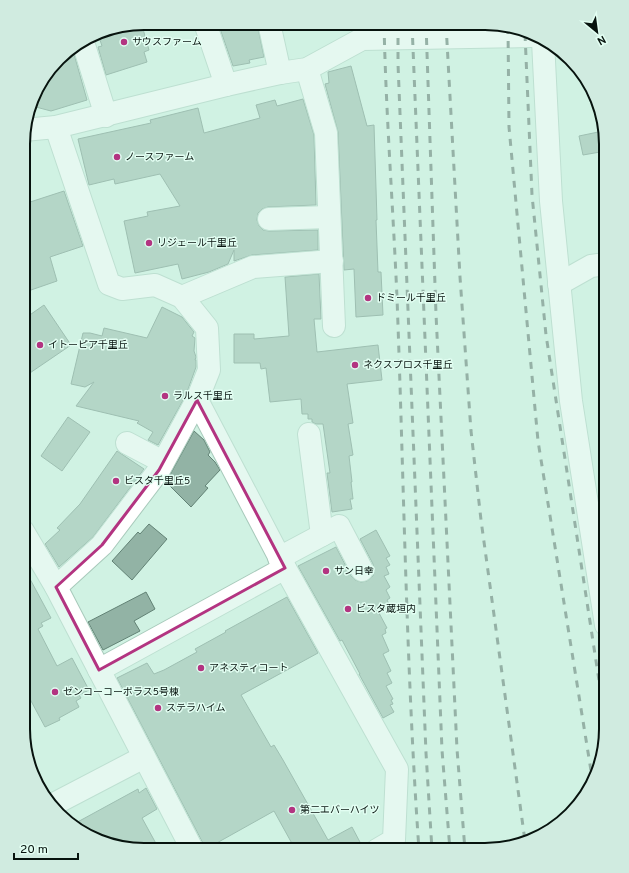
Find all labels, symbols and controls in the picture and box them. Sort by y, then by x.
north arrow [577,12,617,52]
text: N [595,32,608,48]
place label: サウスファーム [132,36,202,49]
marker: サウスファーム [119,37,129,47]
place label: ノースファーム [125,151,194,164]
marker: ノースファーム [112,152,122,162]
place label: リジェール千里丘 [157,237,237,250]
marker: リジェール千里丘 [144,238,154,248]
place label: ドミール千里丘 [376,292,446,305]
marker: ドミール千里丘 [363,293,373,303]
place label: イトーピア千里丘 [48,339,128,352]
marker: イトーピア千里丘 [35,340,45,350]
place label: ネクスプロス千里丘 [363,359,453,372]
marker: ネクスプロス千里丘 [350,360,360,370]
place label: ラルス千里丘 [173,390,233,403]
marker: ラルス千里丘 [160,391,170,401]
place label: ビスタ千里丘5 [124,475,190,488]
marker: ビスタ千里丘5 [111,476,121,486]
place label: サン日幸 [334,565,374,578]
marker: サン日幸 [321,566,331,576]
place label: ビスタ蔵垣内 [356,603,416,616]
marker: ビスタ蔵垣内 [343,604,353,614]
place label: アネスティコート [209,662,288,675]
marker: アネスティコート [196,663,206,673]
place label: ゼンコーコーポラス5号棟 [63,686,179,699]
marker: ゼンコーコーポラス5号棟 [50,687,60,697]
place label: ステラハイム [166,702,226,715]
marker: ステラハイム [153,703,163,713]
place label: 第二エバーハイツ [300,804,380,817]
marker: 第二エバーハイツ [287,805,297,815]
scale bar [14,835,78,861]
text: 20 m [20,842,48,858]

